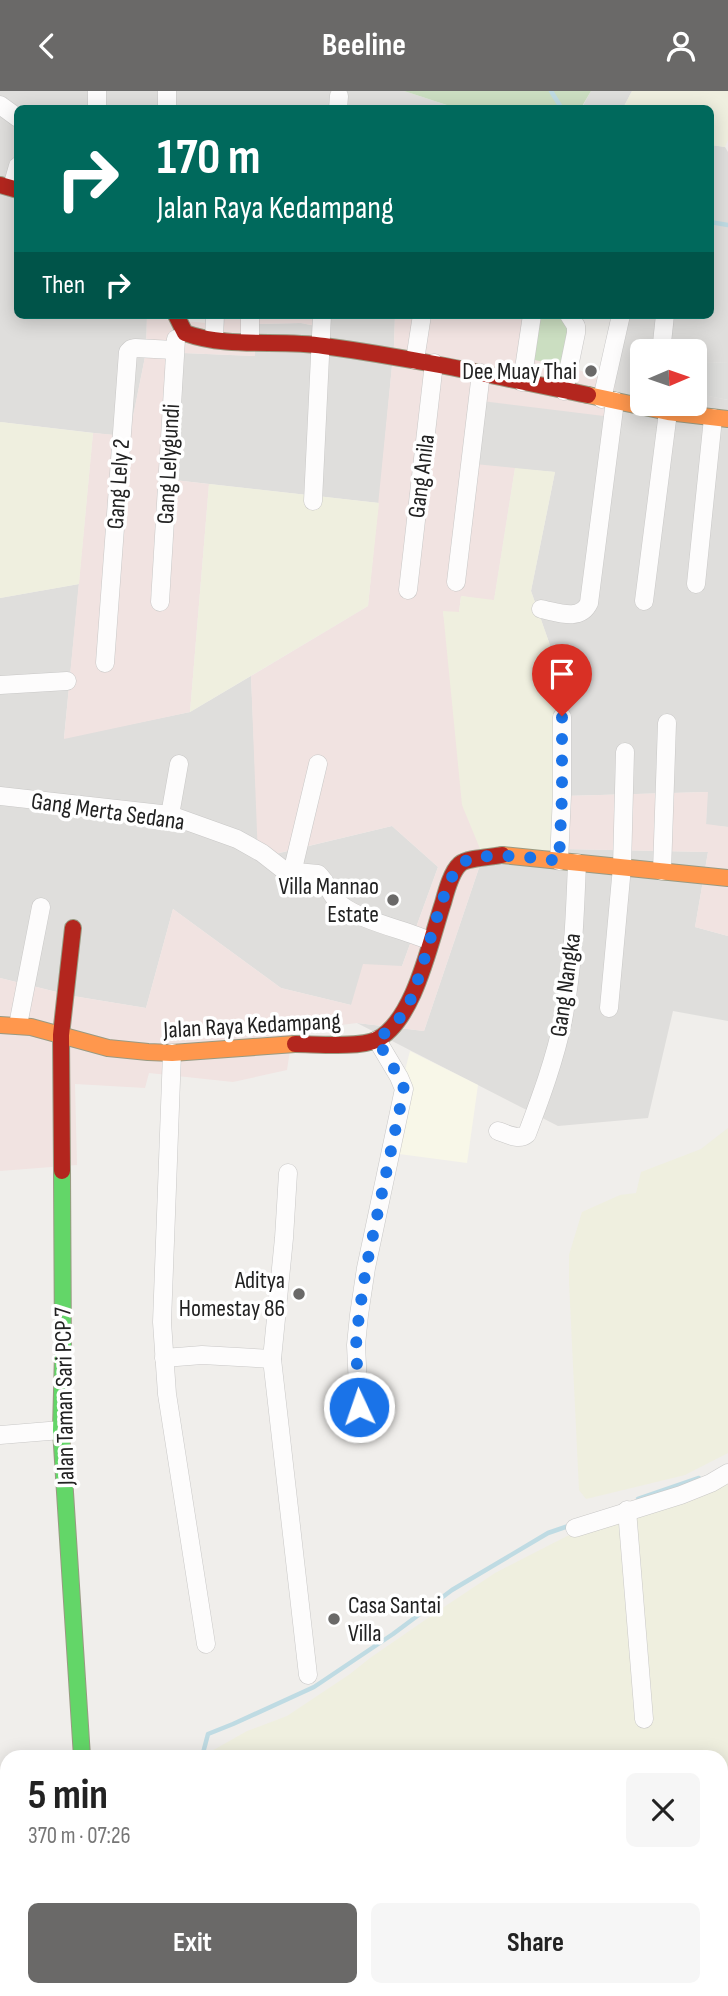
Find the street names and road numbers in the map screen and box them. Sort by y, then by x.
street label: Gang Lelygundi [151,403,186,525]
street label: Gang Anila [402,433,441,519]
street label: Gang Lely 2 [101,438,136,530]
street label: Gang Merta Sedana [29,786,187,837]
street label: Gang Nangka [544,931,587,1039]
street label: Jalan Raya Kedampang [162,1006,341,1045]
street label: Jalan Taman Sari PCP 7 [48,1306,81,1486]

